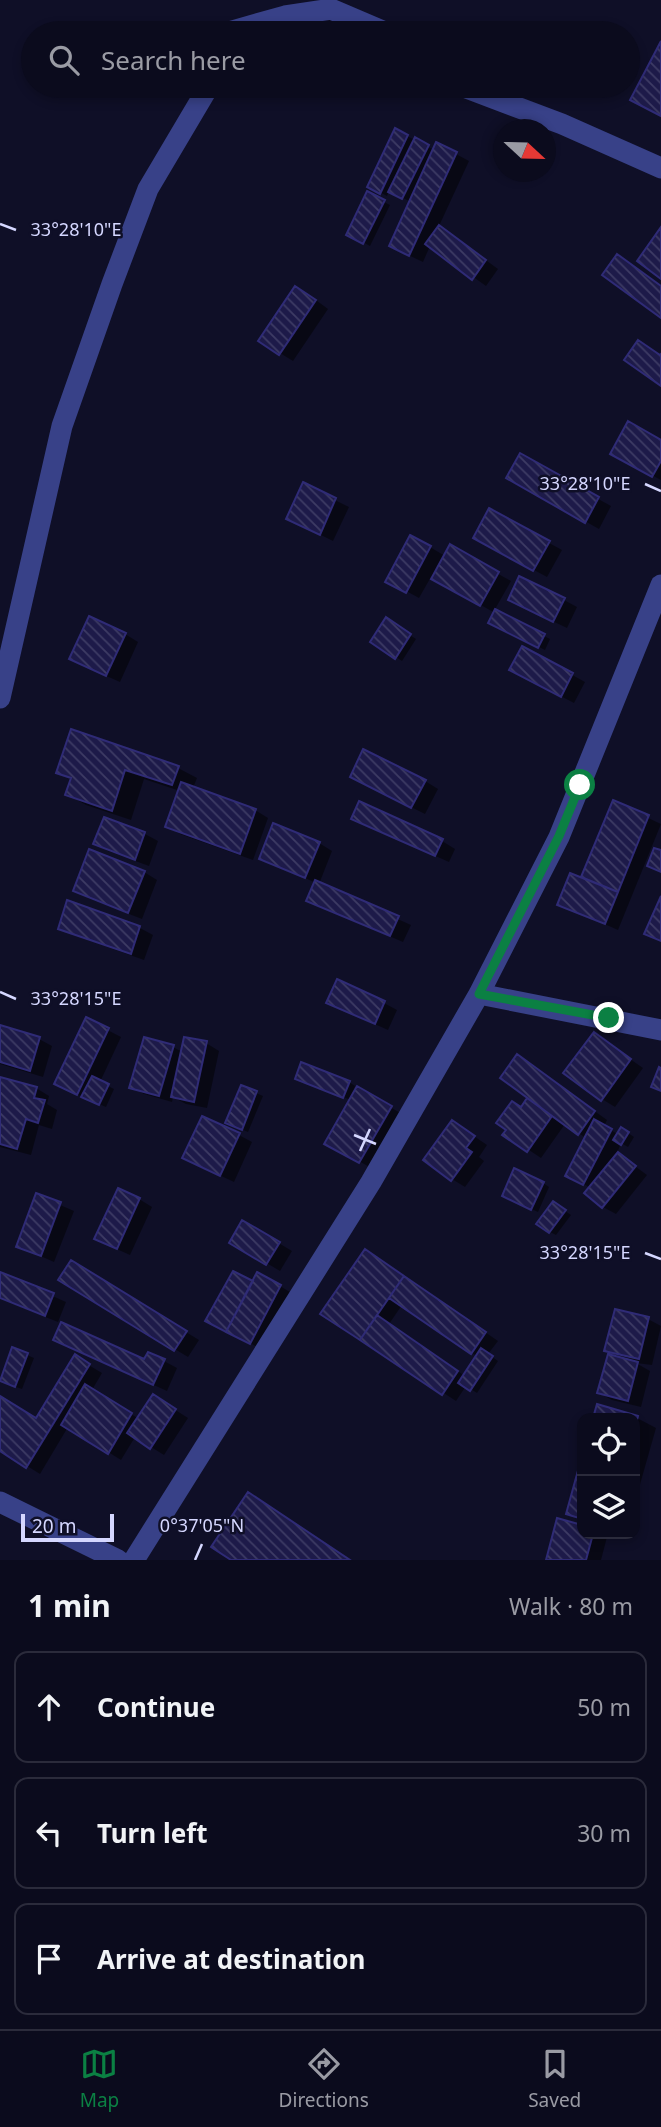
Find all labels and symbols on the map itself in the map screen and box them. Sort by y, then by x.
north arrow [493,119,556,182]
text: 33°28'10"E [31,217,121,241]
text: 33°28'10"E [540,471,630,495]
route start [564,769,595,800]
text: 33°28'15"E [31,986,121,1010]
route end [593,1002,624,1033]
text: 33°28'15"E [540,1240,630,1264]
scale bar [21,1511,114,1543]
text: 0°37'05"N [160,1513,244,1537]

